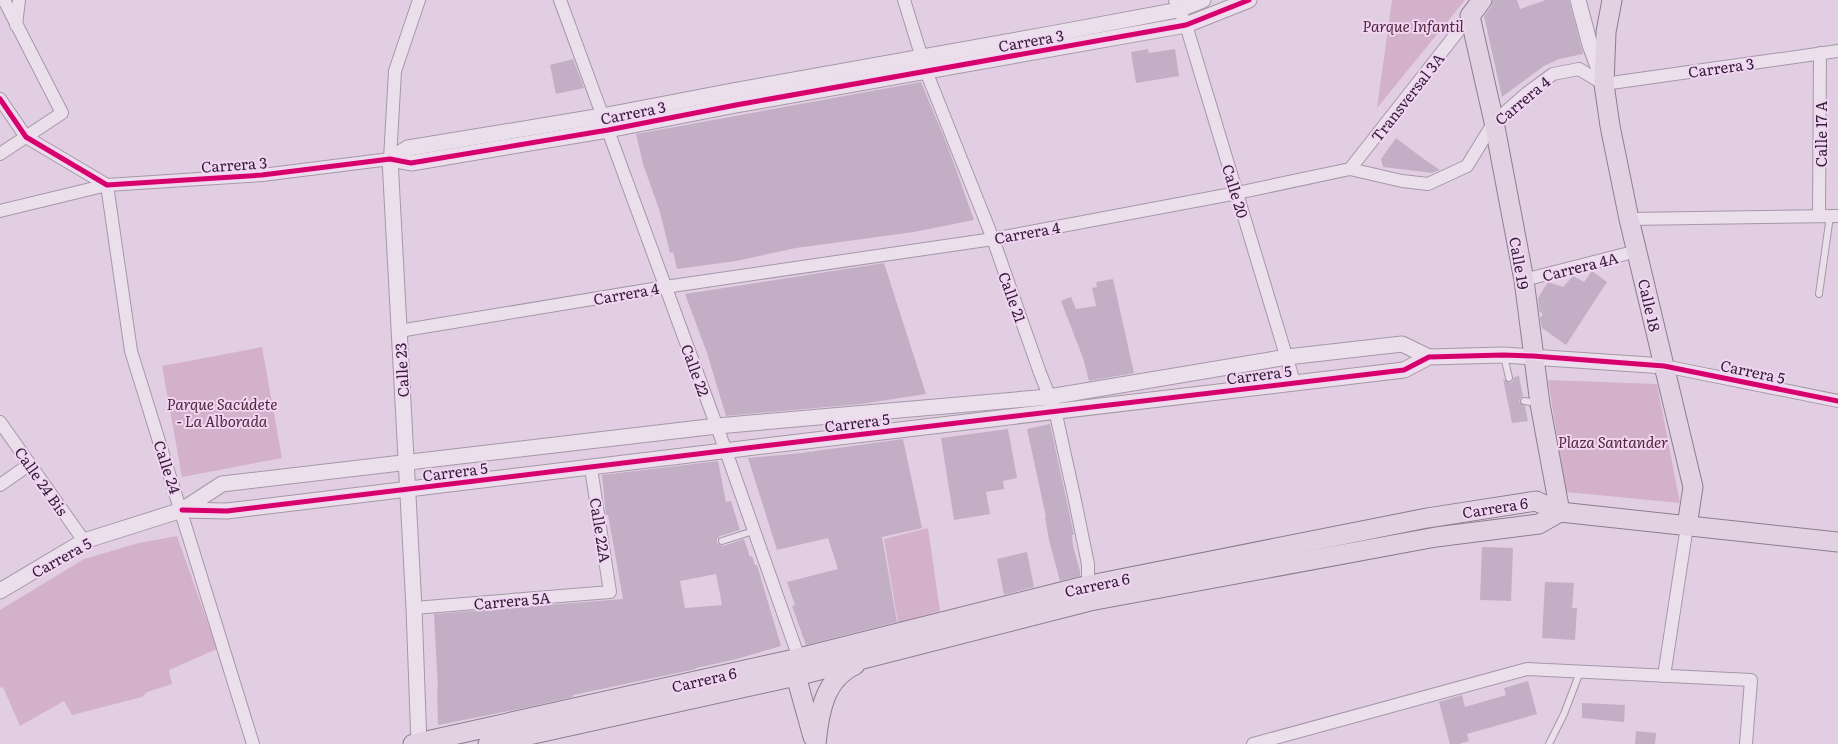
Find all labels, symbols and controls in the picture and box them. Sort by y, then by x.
park label: Parque Infantil [1362,14,1465,37]
street label: Carrera 3 [996,23,1066,57]
street label: Transversal 3A [1365,48,1449,146]
street label: Carrera 3 [1687,51,1755,83]
street label: Carrera 4 [1489,70,1555,130]
street label: Carrera 3 [598,94,668,130]
street label: Calle 17 A [1809,101,1832,167]
street label: Carrera 3 [200,150,268,178]
street label: Calle 20 [1217,161,1255,221]
street label: Carrera 4 [992,215,1062,249]
street label: Calle 19 [1504,235,1536,291]
street label: Carrera 4A [1540,245,1620,287]
street label: Calle 21 [993,268,1033,326]
street label: Carrera 4 [591,276,661,310]
street label: Calle 18 [1633,276,1667,334]
street label: Calle 22 [676,341,716,400]
street label: Calle 23 [388,342,414,398]
street label: Carrera 5 [1718,353,1788,389]
street label: Carrera 5 [1225,359,1293,389]
park label: Parque Sacúdete - La Alborada [167,392,277,432]
street label: Carrera 5 [823,407,891,437]
park label: Plaza Santander [1558,430,1668,453]
street label: Calle 24 [149,437,187,497]
street label: Calle 24 Bis [10,442,74,520]
street label: Carrera 5 [421,456,489,486]
street label: Carrera 6 [1461,490,1529,524]
street label: Calle 22A [585,496,617,564]
street label: Carrera 5 [27,531,96,583]
street label: Carrera 6 [1062,566,1132,602]
street label: Carrera 5A [473,585,551,615]
street label: Carrera 6 [669,660,739,698]

